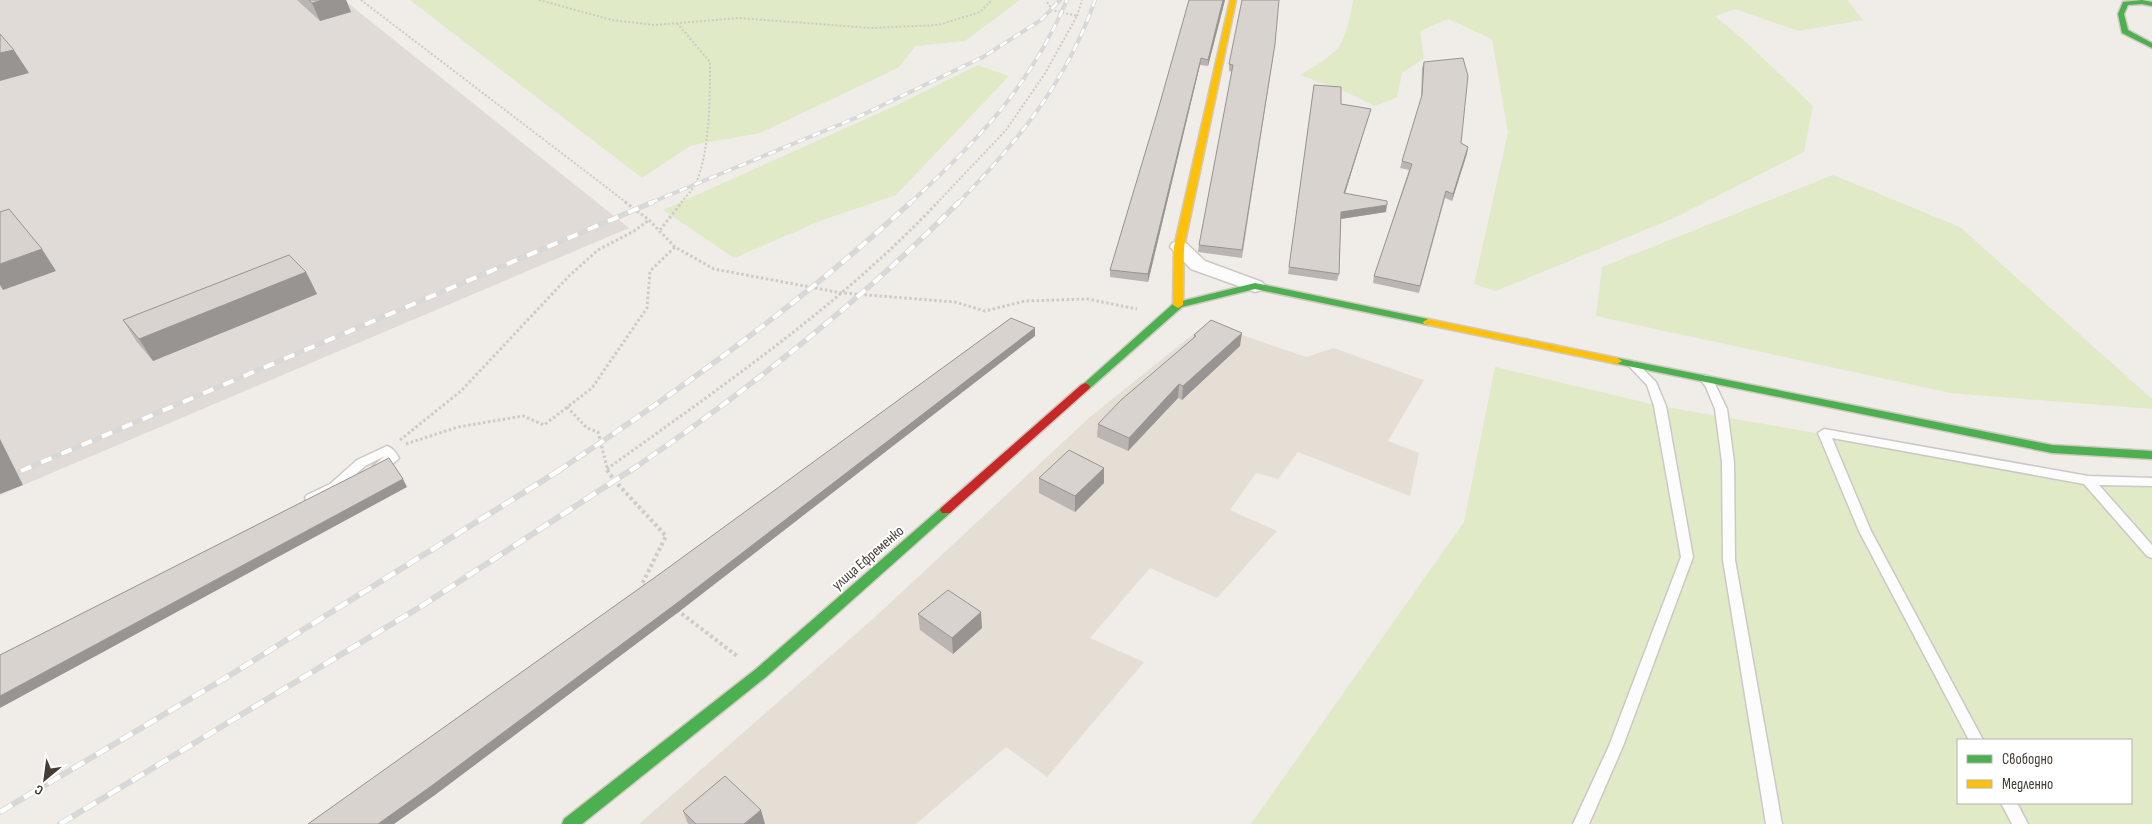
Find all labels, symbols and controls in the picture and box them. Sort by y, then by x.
street label: улица Ефременко [828,521,908,595]
legend [1957,739,2132,804]
text: Свободно [2002,750,2053,769]
north arrow [20,754,70,804]
text: Медленно [2002,775,2053,794]
text: С [32,781,46,799]

